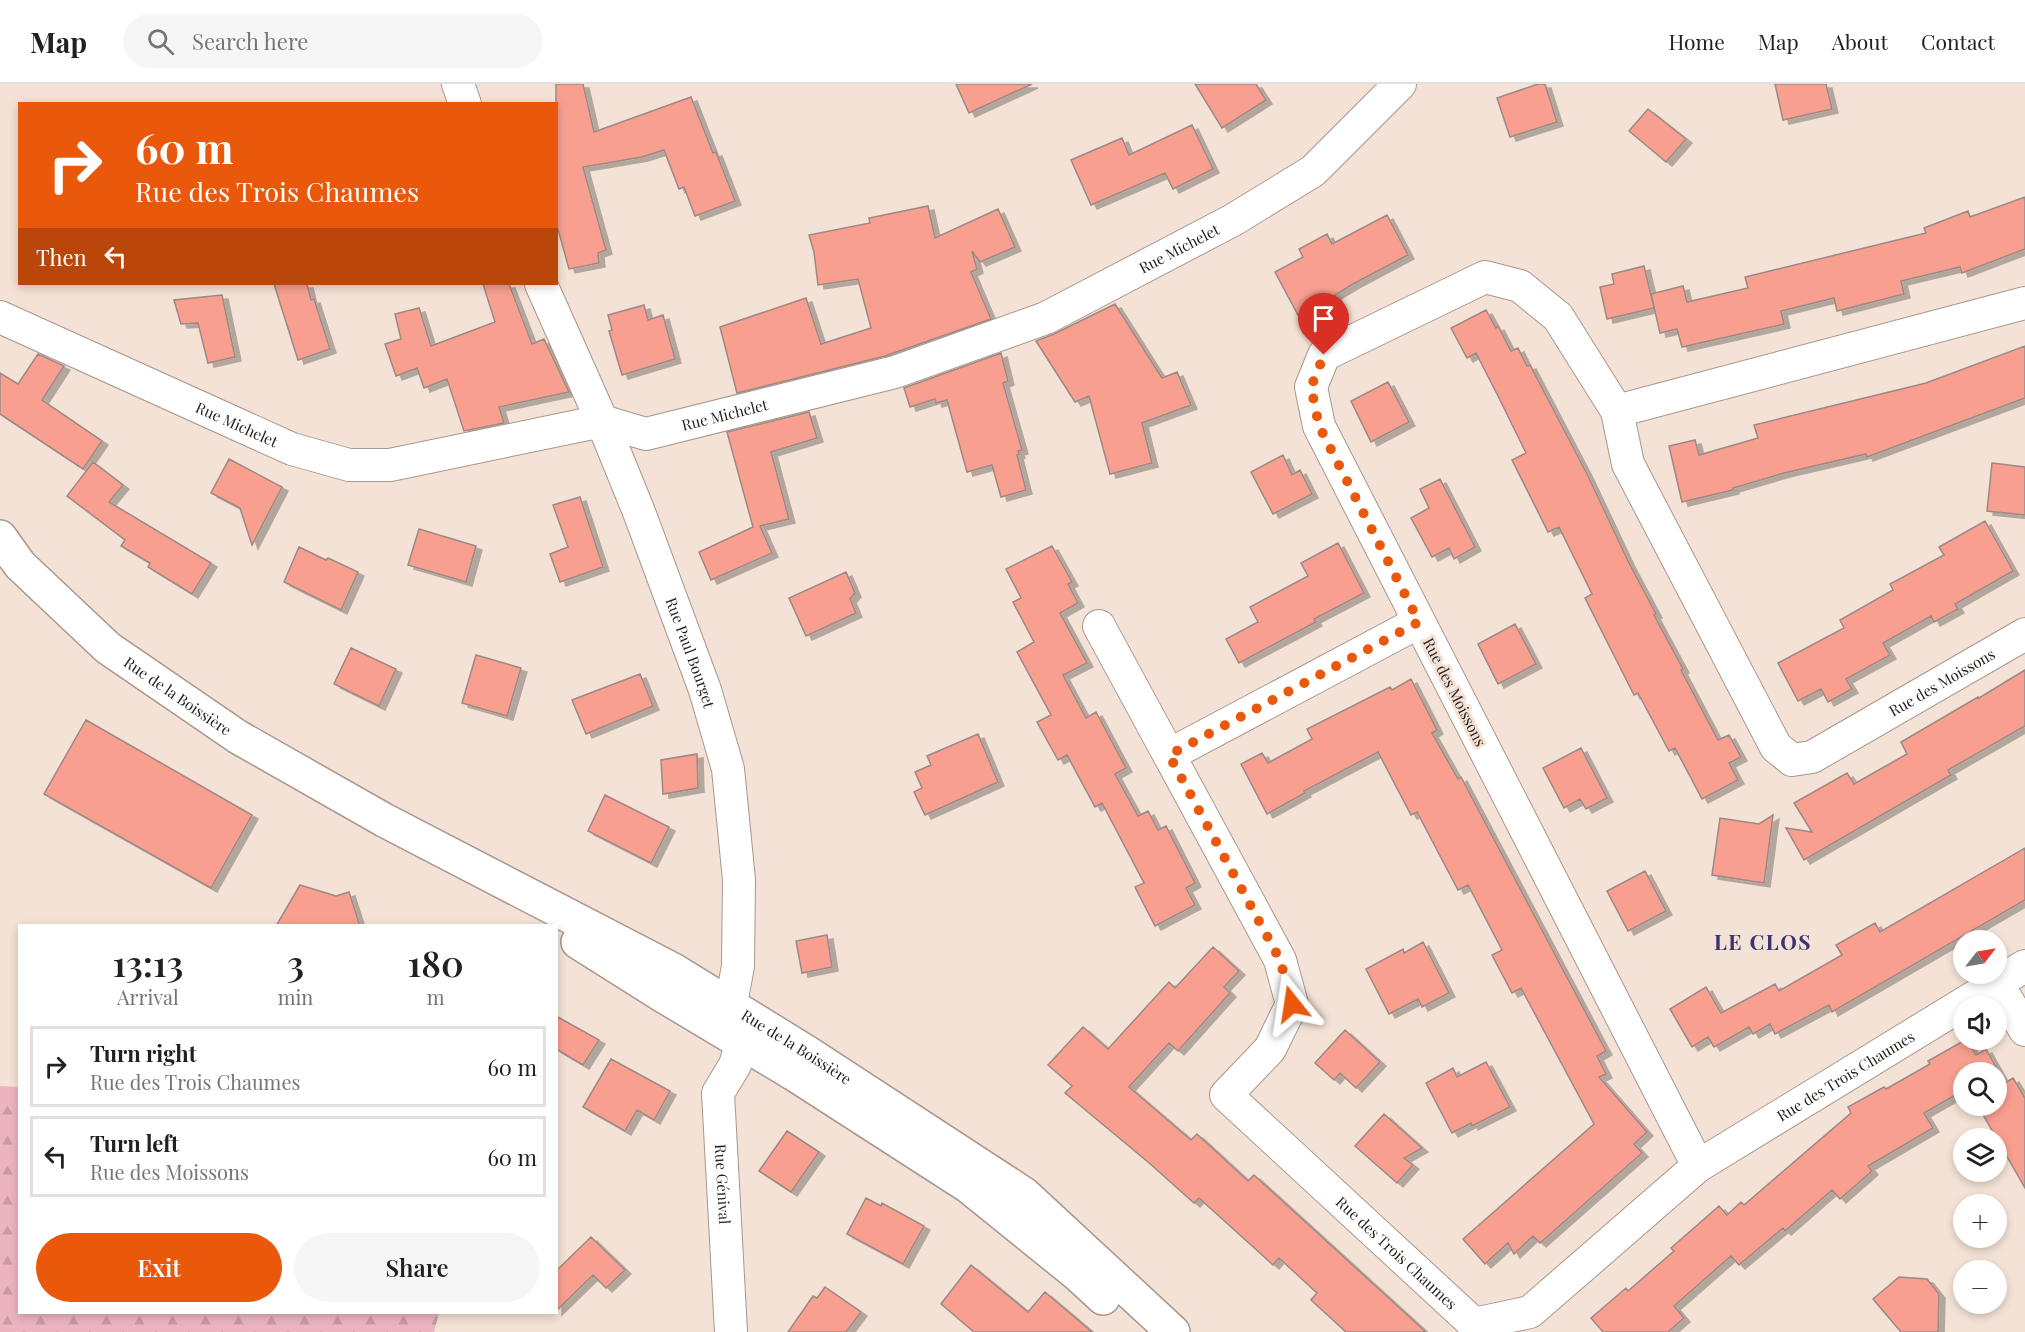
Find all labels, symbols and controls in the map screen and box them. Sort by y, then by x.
search box [123,14,543,68]
text: Map [30,23,87,60]
icon: search [144,25,177,58]
text: Search here [192,26,308,56]
text: Home [1669,27,1725,55]
text: Map [1758,27,1799,55]
text: About [1832,27,1888,55]
text: Contact [1921,27,1995,55]
text: 60 m [135,119,233,175]
icon: right [36,126,114,204]
text: Rue des Trois Chaumes [135,173,419,209]
street label: Rue Michelet [1135,219,1223,278]
icon: left [99,240,132,273]
text: Then [36,242,87,272]
pin [1298,293,1349,355]
icon: arrive [1307,302,1340,335]
street label: Rue Michelet [679,394,770,435]
street label: Rue Michelet [193,397,282,452]
street label: Rue Paul Bourget [661,594,720,711]
street label: Rue des Moissons [1419,634,1491,750]
street label: Rue des Moissons [1885,644,1998,721]
street label: Rue de la Boissière [120,652,236,740]
district label: LE CLOS [1714,927,1812,955]
north arrow [1953,930,2007,984]
map controls [1953,930,2007,1314]
text: 13:13 [112,938,183,986]
text: 3 [287,938,304,986]
text: 180 [408,938,464,986]
position arrow [1260,972,1324,1036]
text: Arrival [117,983,179,1010]
text: min [278,983,313,1010]
text: m [427,983,444,1010]
button: sound [1953,996,2007,1050]
street label: Rue de la Boissière [738,1005,855,1089]
street label: Rue des Trois Chaumes [1773,1026,1918,1126]
text: Turn right [90,1038,196,1068]
icon: right [39,1050,72,1083]
text: 60 m [487,1052,537,1082]
button: search [1953,1062,2007,1116]
text: Rue des Trois Chaumes [90,1068,300,1095]
text: Turn left [90,1128,179,1158]
button: layers [1953,1128,2007,1182]
icon: left [39,1140,72,1173]
text: 60 m [487,1142,537,1172]
street label: Rue Génival [711,1143,735,1225]
text: Rue des Moissons [90,1158,249,1185]
street label: Rue des Trois Chaumes [1332,1192,1462,1314]
button: + [1953,1194,2007,1248]
button: Exit [36,1233,282,1302]
button: Share [294,1233,540,1302]
button: − [1953,1260,2007,1314]

